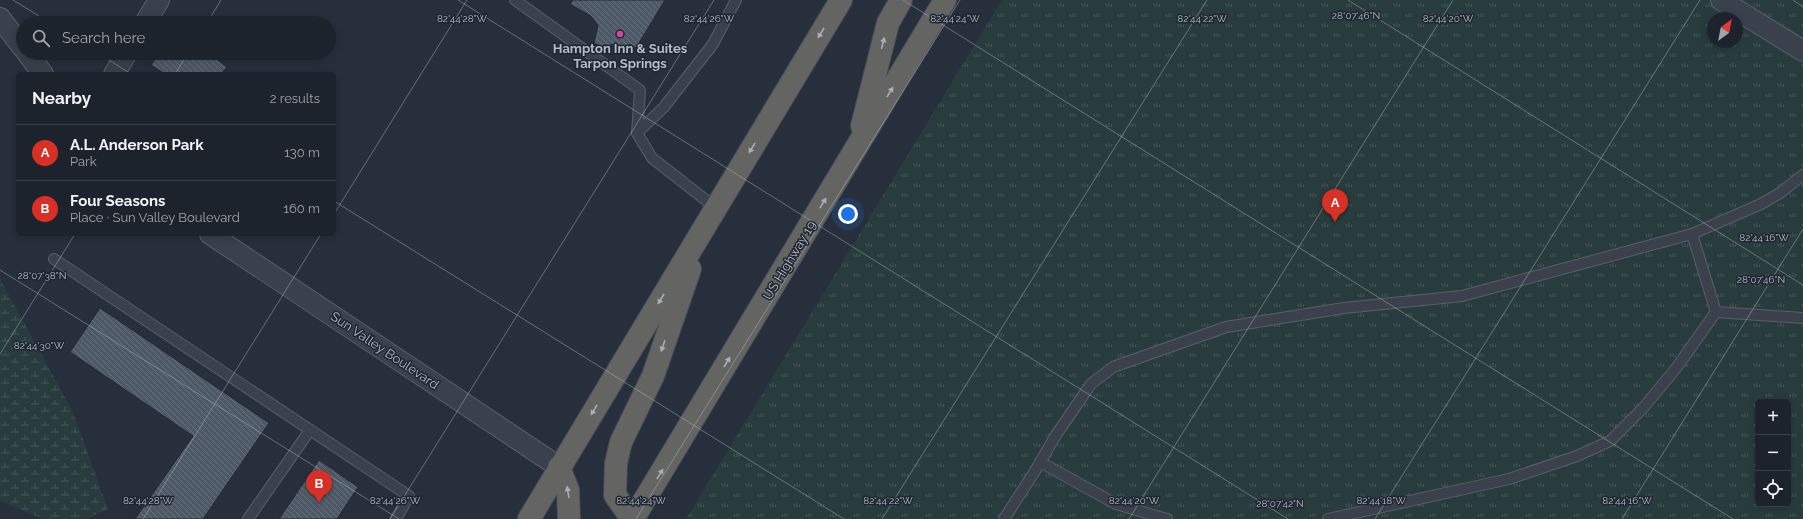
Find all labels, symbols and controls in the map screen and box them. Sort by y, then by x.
text: 28°07'46"N [1332,10,1380,21]
north arrow [1707,12,1743,48]
text: 82°44'28"W [437,13,488,24]
text: 82°44'26"W [684,13,735,24]
text: 82°44'24"W [930,13,980,24]
text: 82°44'22"W [1177,13,1227,24]
text: 82°44'20"W [1423,13,1474,24]
search box [16,16,336,60]
icon: search [30,27,52,49]
one-way arrow [818,27,825,39]
text: Search here [62,29,145,47]
marker: Hampton Inn & Suites Tarpon Springs [615,29,625,39]
one-way arrow [880,37,886,49]
place label: Hampton Inn & Suites Tarpon Springs [553,41,688,71]
one-way arrow [887,86,894,98]
text: Nearby [32,88,91,108]
text: 2 results [270,91,320,106]
text: A.L. Anderson Park [70,136,204,154]
one-way arrow [748,142,755,154]
text: A [41,145,49,160]
text: 130 m [284,145,320,160]
text: Park [70,154,97,169]
pin: A [1322,189,1348,222]
text: Four Seasons [70,192,165,210]
one-way arrow [820,197,827,209]
text: B [41,201,49,216]
text: 160 m [283,201,320,216]
your location [838,204,858,224]
text: Place · Sun Valley Boulevard [70,210,240,225]
street label: US Highway 19 [760,218,819,302]
text: 82°44'16"W [1739,232,1789,243]
text: 28°07'38"N [18,270,66,281]
text: 28°07'46"N [1737,274,1785,285]
one-way arrow [657,294,665,304]
street label: Sun Valley Boulevard [328,309,442,392]
text: 82°44'30"W [14,340,65,351]
one-way arrow [660,341,666,353]
one-way arrow [724,356,731,368]
map controls [1755,399,1791,507]
button: + [1755,399,1791,435]
one-way arrow [590,404,597,416]
button: − [1755,435,1791,471]
one-way arrow [656,469,664,479]
pin: B [306,470,332,503]
button: locate [1755,471,1791,507]
one-way arrow [565,486,571,499]
text: 82°44'28"W [123,495,174,506]
text: 82°44'26"W [370,495,421,506]
text: 82°44'24"W [616,495,666,506]
text: 82°44'22"W [863,495,913,506]
text: 82°44'20"W [1109,495,1160,506]
text: 82°44'18"W [1356,495,1406,506]
text: 82°44'16"W [1602,495,1652,506]
text: 28°07'42"N [1256,498,1304,509]

